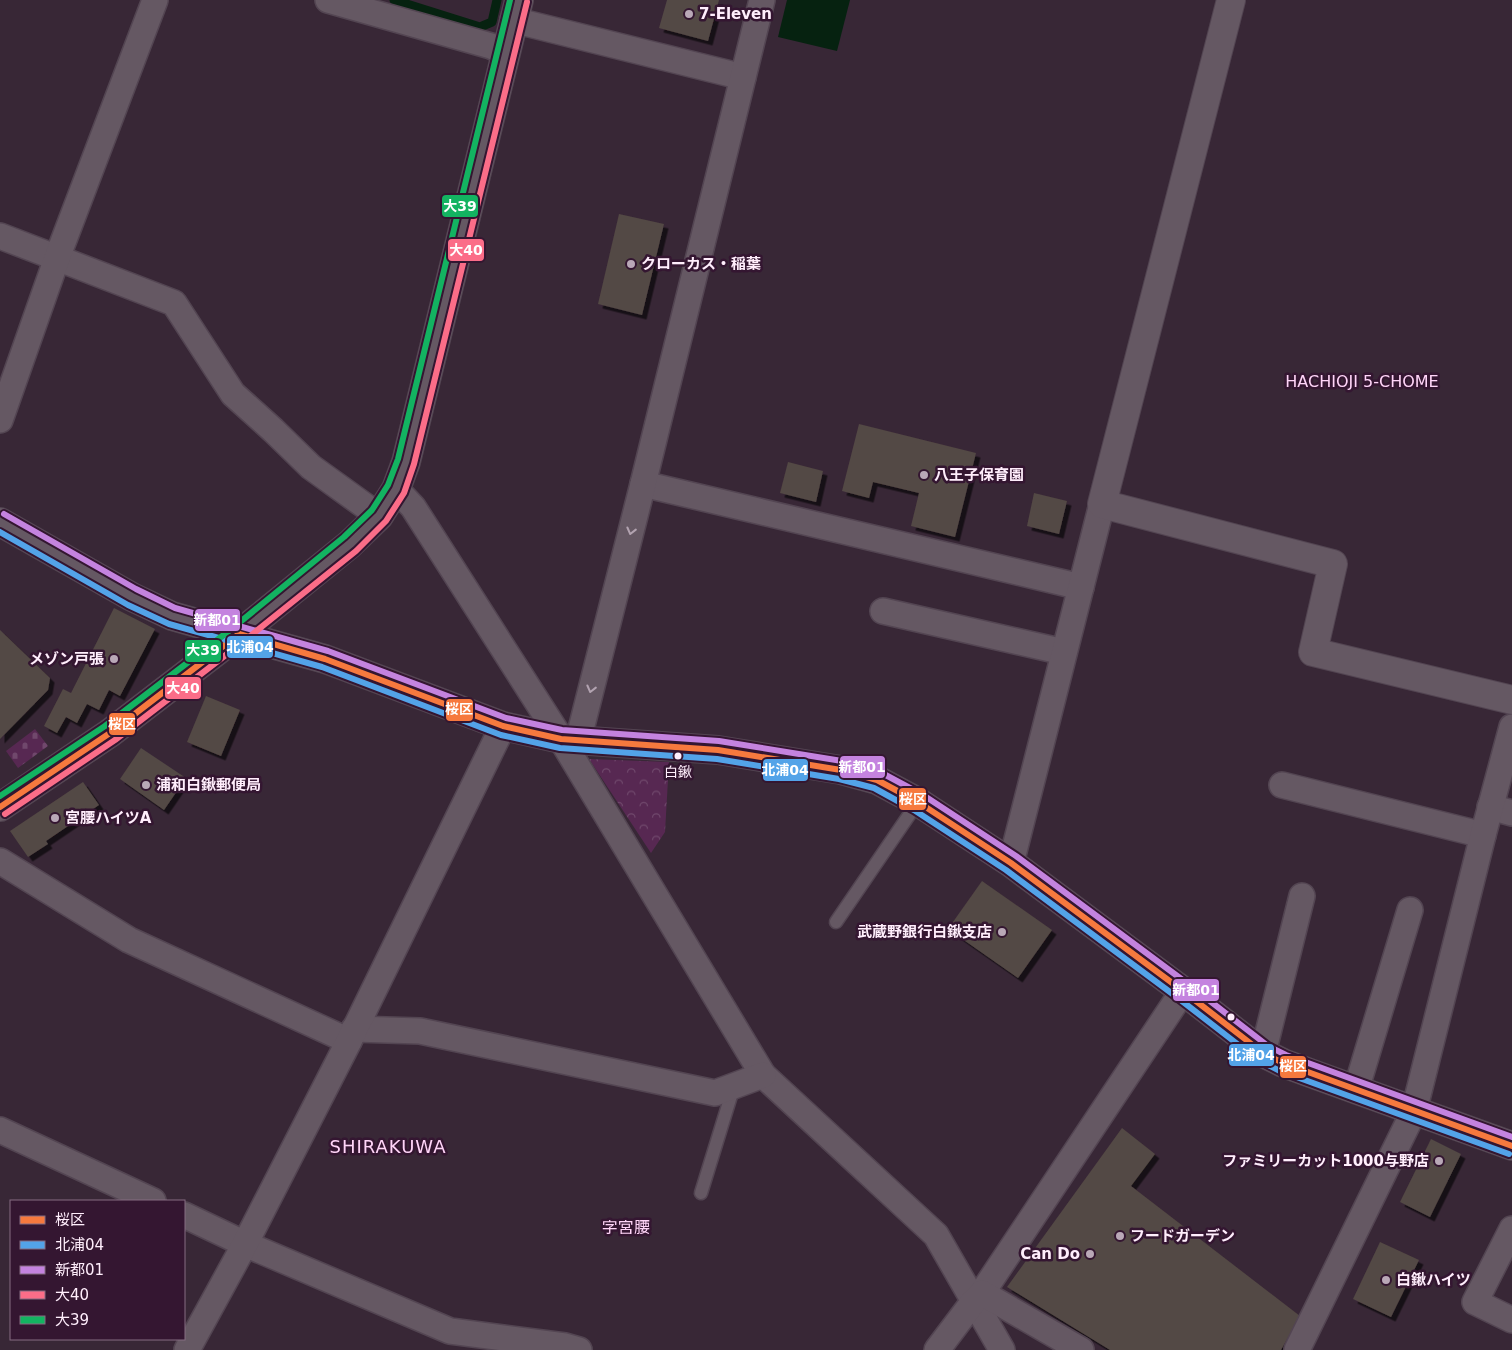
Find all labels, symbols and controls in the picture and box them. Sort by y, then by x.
place label: 7-Eleven [699,5,772,23]
marker: 7-Eleven [683,8,695,20]
line badge: 大39 [441,194,479,218]
text: 大39 [443,198,477,214]
line badge: 大40 [447,238,485,262]
text: 大40 [449,242,483,258]
place label: クローカス・稲葉 [641,255,761,273]
marker: クローカス・稲葉 [625,258,637,270]
district label: HACHIOJI 5-CHOME [1285,372,1439,391]
place label: 八王子保育園 [934,466,1024,484]
marker: 八王子保育園 [918,469,930,481]
one-way arrow [626,527,636,535]
line badge: 新都01 [194,608,241,632]
text: 新都01 [193,612,241,628]
line badge: 北浦04 [226,635,274,659]
line badge: 大39 [184,639,222,663]
text: 北浦04 [226,639,274,655]
text: 大39 [186,642,220,658]
place label: メゾン戸張 [29,650,104,668]
marker: メゾン戸張 [108,653,120,665]
line badge: 大40 [164,676,202,700]
text: 大40 [166,680,200,696]
one-way arrow [586,684,597,693]
line badge: 桜区 [445,698,474,722]
text: 桜区 [445,701,473,717]
line badge: 桜区 [108,712,136,736]
text: 桜区 [108,716,136,732]
marker: 白鍬 [673,751,683,761]
line badge: 新都01 [839,755,886,779]
line badge: 北浦04 [762,758,809,782]
text: 新都01 [838,759,886,775]
text: 北浦04 [761,762,809,778]
place label: 白鍬 [664,764,692,780]
place label: 浦和白鍬郵便局 [156,776,261,794]
marker: 浦和白鍬郵便局 [140,779,152,791]
line badge: 桜区 [898,787,927,811]
text: 桜区 [899,791,927,807]
place label: 宮腰ハイツA [65,809,152,827]
marker: 宮腰ハイツA [49,812,61,824]
place label: 武蔵野銀行白鍬支店 [857,923,992,941]
marker: 武蔵野銀行白鍬支店 [996,926,1008,938]
line badge: 新都01 [1172,978,1220,1002]
text: 新都01 [1172,982,1220,998]
unlabelled marker [1226,1012,1236,1022]
line badge: 北浦04 [1228,1043,1275,1067]
text: 北浦04 [1227,1047,1275,1063]
line badge: 桜区 [1279,1055,1307,1079]
text: 桜区 [1279,1058,1307,1074]
district label: SHIRAKUWA [330,1136,446,1157]
place label: ファミリーカット1000与野店 [1222,1152,1429,1170]
marker: ファミリーカット1000与野店 [1433,1155,1445,1167]
legend [10,1200,185,1340]
text: 桜区 [55,1211,85,1229]
district label: 字宮腰 [602,1218,650,1237]
place label: フードガーデン [1130,1227,1235,1245]
marker: フードガーデン [1114,1230,1126,1242]
text: 北浦04 [55,1236,104,1254]
place label: Can Do [1020,1245,1080,1263]
marker: Can Do [1084,1248,1096,1260]
text: 新都01 [55,1261,104,1279]
place label: 白鍬ハイツ [1396,1271,1471,1289]
marker: 白鍬ハイツ [1380,1274,1392,1286]
text: 大40 [55,1286,89,1304]
text: 大39 [55,1311,89,1329]

